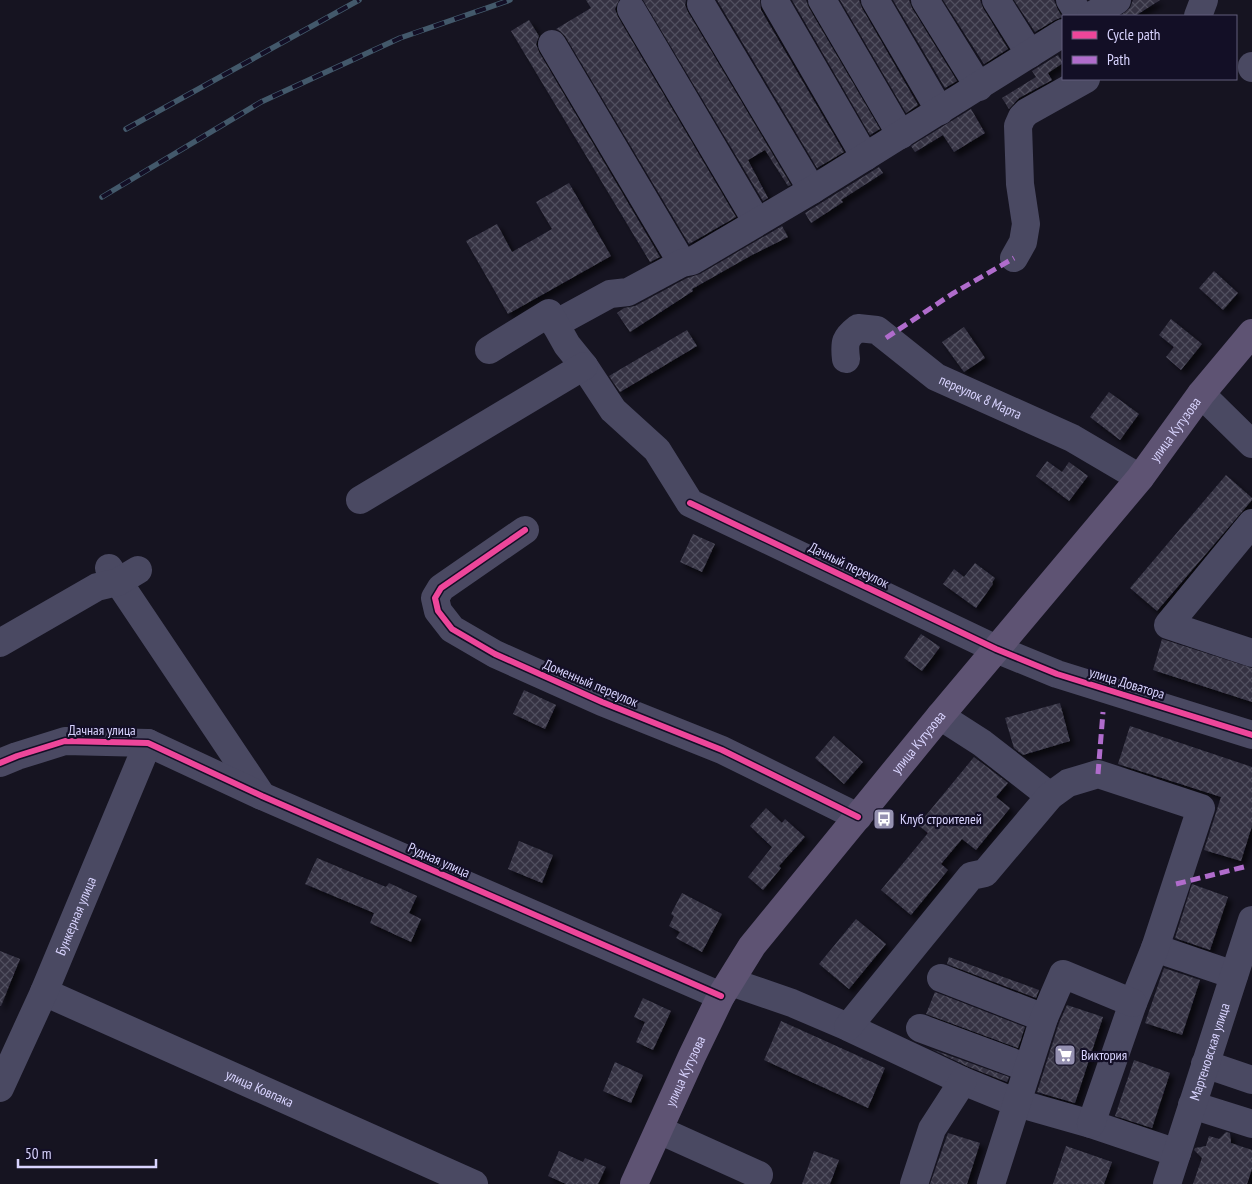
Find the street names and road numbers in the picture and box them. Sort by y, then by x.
street label: переулок 8 Марта [936,371,1024,423]
street label: улица Кутузова [1146,393,1205,465]
street label: Дачный переулок [806,538,893,592]
street label: Доменный переулок [541,655,642,711]
street label: улица Доватора [1087,663,1167,703]
street label: улица Кутузова [887,707,949,777]
street label: Дачная улица [68,721,136,739]
street label: Рудная улица [405,838,473,882]
street label: Бункерная улица [51,874,100,958]
street label: Мартеновская улица [1185,1001,1234,1103]
street label: улица Кутузова [661,1033,709,1109]
street label: улица Ковпака [223,1065,296,1111]

